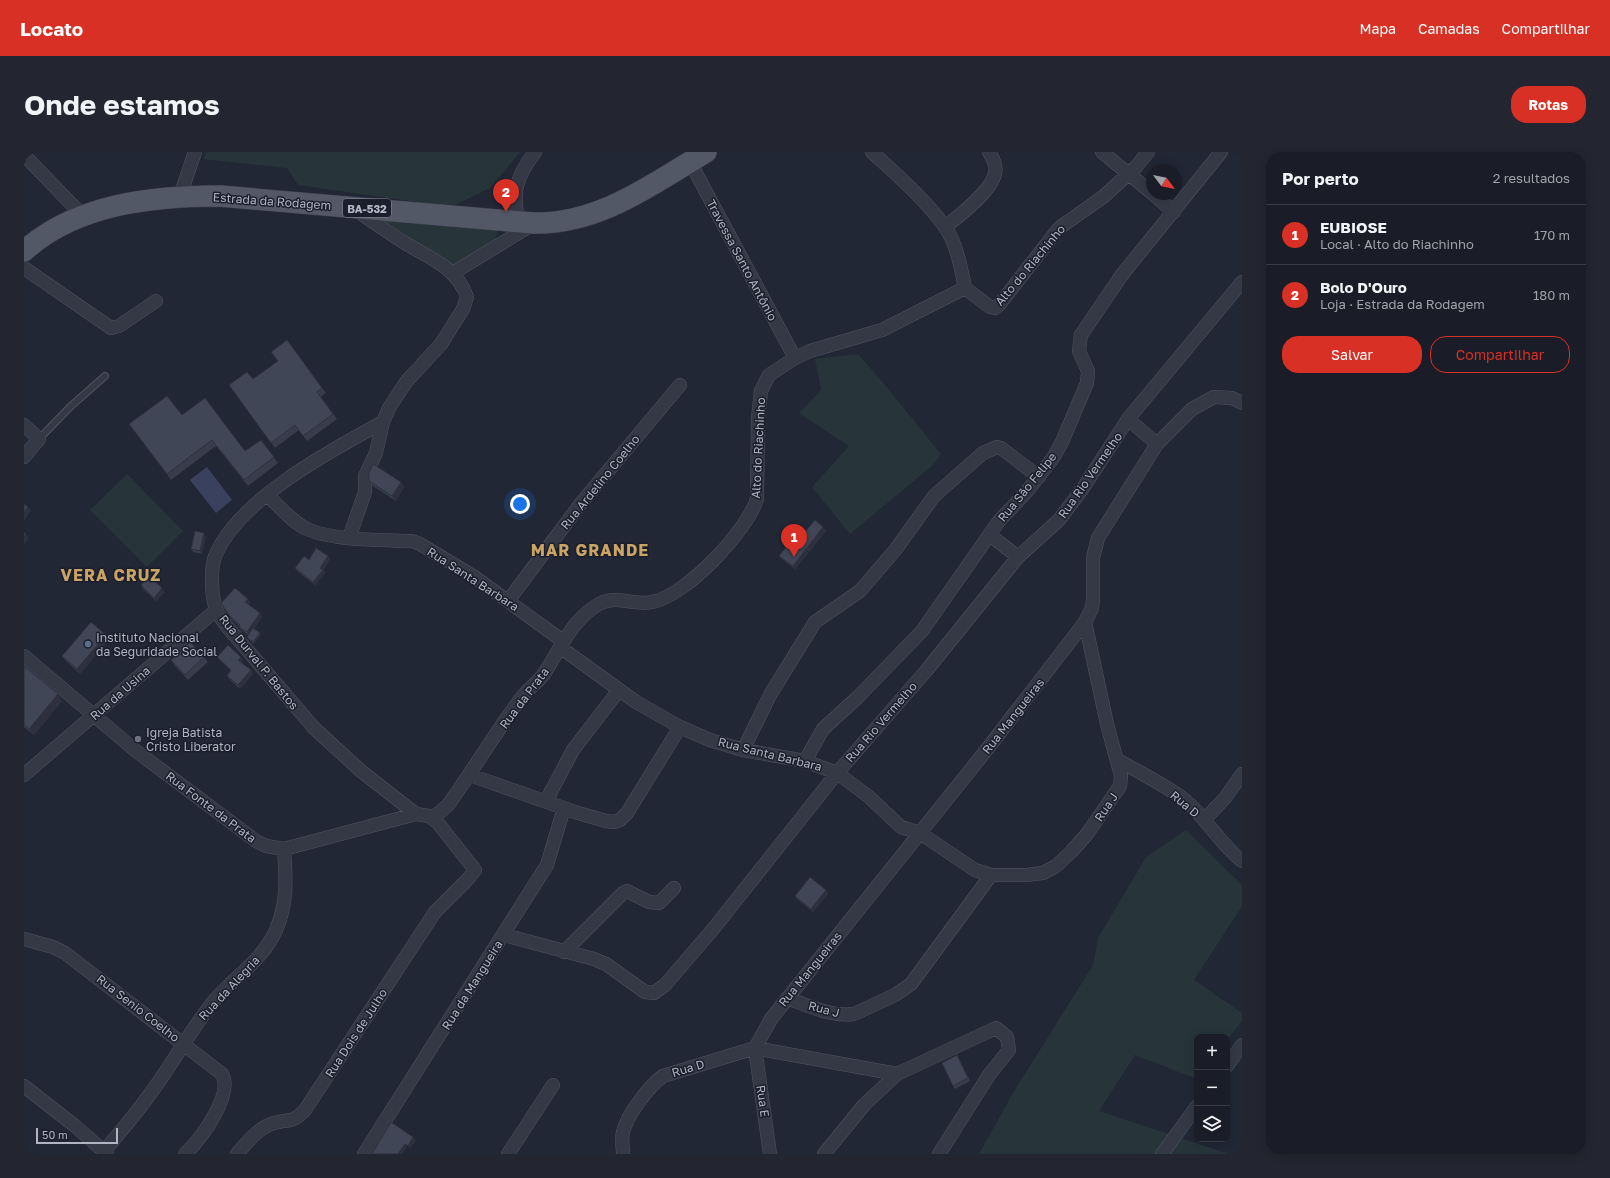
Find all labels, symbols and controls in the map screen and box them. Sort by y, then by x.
text: Locato [20,17,83,40]
text: Mapa [1359,20,1396,37]
text: Camadas [1418,20,1480,37]
text: Compartilhar [1502,20,1590,37]
button: Rotas [1511,86,1586,123]
text: Onde estamos [24,88,220,121]
north arrow [1146,164,1182,200]
text: Por perto [1282,168,1359,189]
text: 2 resultados [1493,170,1570,186]
pin: 2 [493,179,519,212]
street label: Estrada da Rodagem [212,189,332,213]
street label: Travessa Santo Antônio [704,197,780,323]
road number: BA-532 [343,199,391,217]
text: EUBIOSE [1320,218,1387,236]
street label: Alto do Riachinho [992,221,1068,309]
text: 1 [1292,227,1298,243]
text: 170 m [1534,227,1570,243]
text: Local · Alto do Riachinho [1320,236,1474,252]
text: Bolo D'Ouro [1320,278,1407,296]
text: 2 [1291,287,1299,303]
text: 180 m [1533,287,1570,303]
text: Loja · Estrada da Rodagem [1320,296,1485,312]
button: Salvar [1282,336,1422,373]
button: Compartilhar [1430,336,1570,373]
street label: Alto do Riachinho [748,397,768,499]
street label: Rua Rio Vermelho [1055,429,1125,521]
street label: Rua Ardelino Coelho [557,432,643,532]
street label: Rua São Felipe [994,449,1060,525]
your location [510,494,530,514]
pin: 1 [781,524,807,557]
district label: MAR GRANDE [531,540,649,560]
street label: Rua Santa Barbara [424,544,522,614]
district label: VERA CRUZ [61,565,161,585]
street label: Rua Durval P. Bastos [216,611,302,713]
place label: Instituto Nacional da Seguridade Social [96,630,217,659]
marker: Instituto Nacional da Seguridade Social [83,639,93,649]
street label: Rua da Usina [87,663,153,723]
street label: Rua da Prata [496,664,552,732]
street label: Rua Mangueiras [979,675,1047,757]
street label: Rua Rio Vermelho [842,679,920,765]
place label: Igreja Batista Cristo Liberator [146,725,236,754]
marker: Igreja Batista Cristo Liberator [133,734,143,744]
street label: Rua Santa Barbara [717,734,823,774]
street label: Rua Fonte da Prata [163,768,259,846]
street label: Rua D [1167,788,1203,820]
street label: Rua J [1091,790,1121,824]
street label: Rua Mangueiras [775,929,845,1009]
street label: Rua da Mangueira [438,937,506,1033]
street label: Rua da Alegria [195,953,263,1023]
street label: Rua Senio Coelho [94,971,182,1045]
street label: Rua Dois de Julho [322,986,390,1080]
street label: Rua J [807,998,841,1020]
map controls [1194,1034,1230,1142]
button: + [1194,1034,1230,1070]
street label: Rua D [670,1056,706,1080]
button: − [1194,1070,1230,1106]
street label: Rua E [753,1084,773,1118]
button: layers [1194,1106,1230,1142]
scale bar [36,1126,118,1145]
text: 50 m [42,1128,68,1141]

